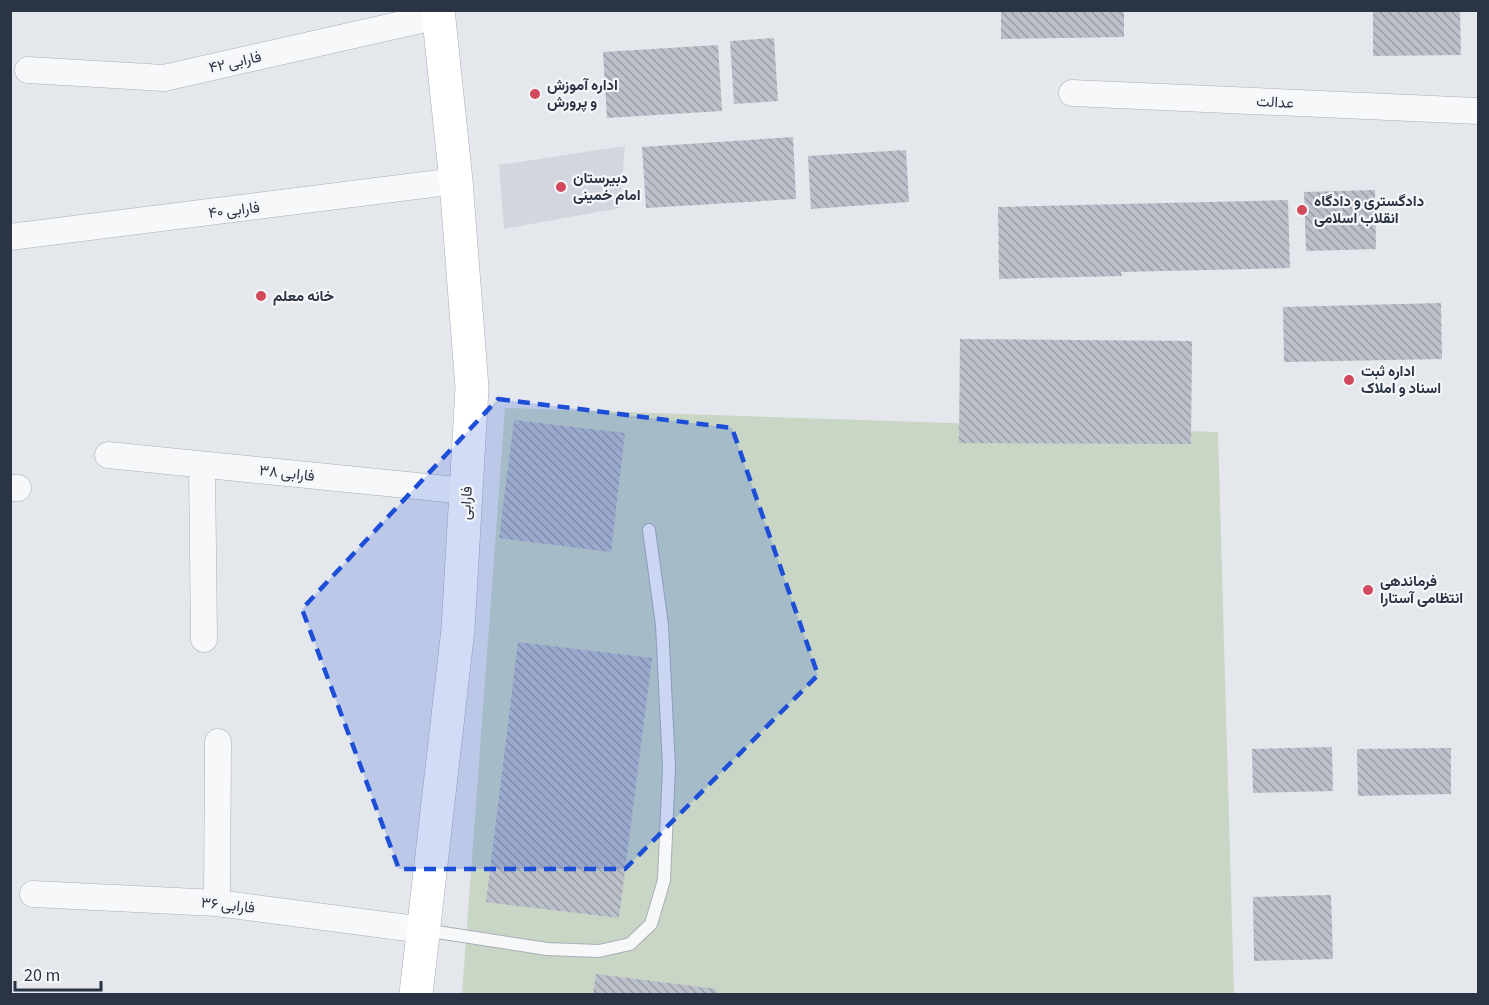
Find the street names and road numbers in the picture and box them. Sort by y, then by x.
street label: فارابی ۴۲ [207,46,264,79]
street label: عدالت [1256,91,1294,114]
street label: فارابی ۴۰ [207,197,261,224]
street label: فارابی ۳۸ [258,460,316,487]
street label: فارابی [455,485,478,521]
street label: فارابی ۳۶ [200,892,256,919]

